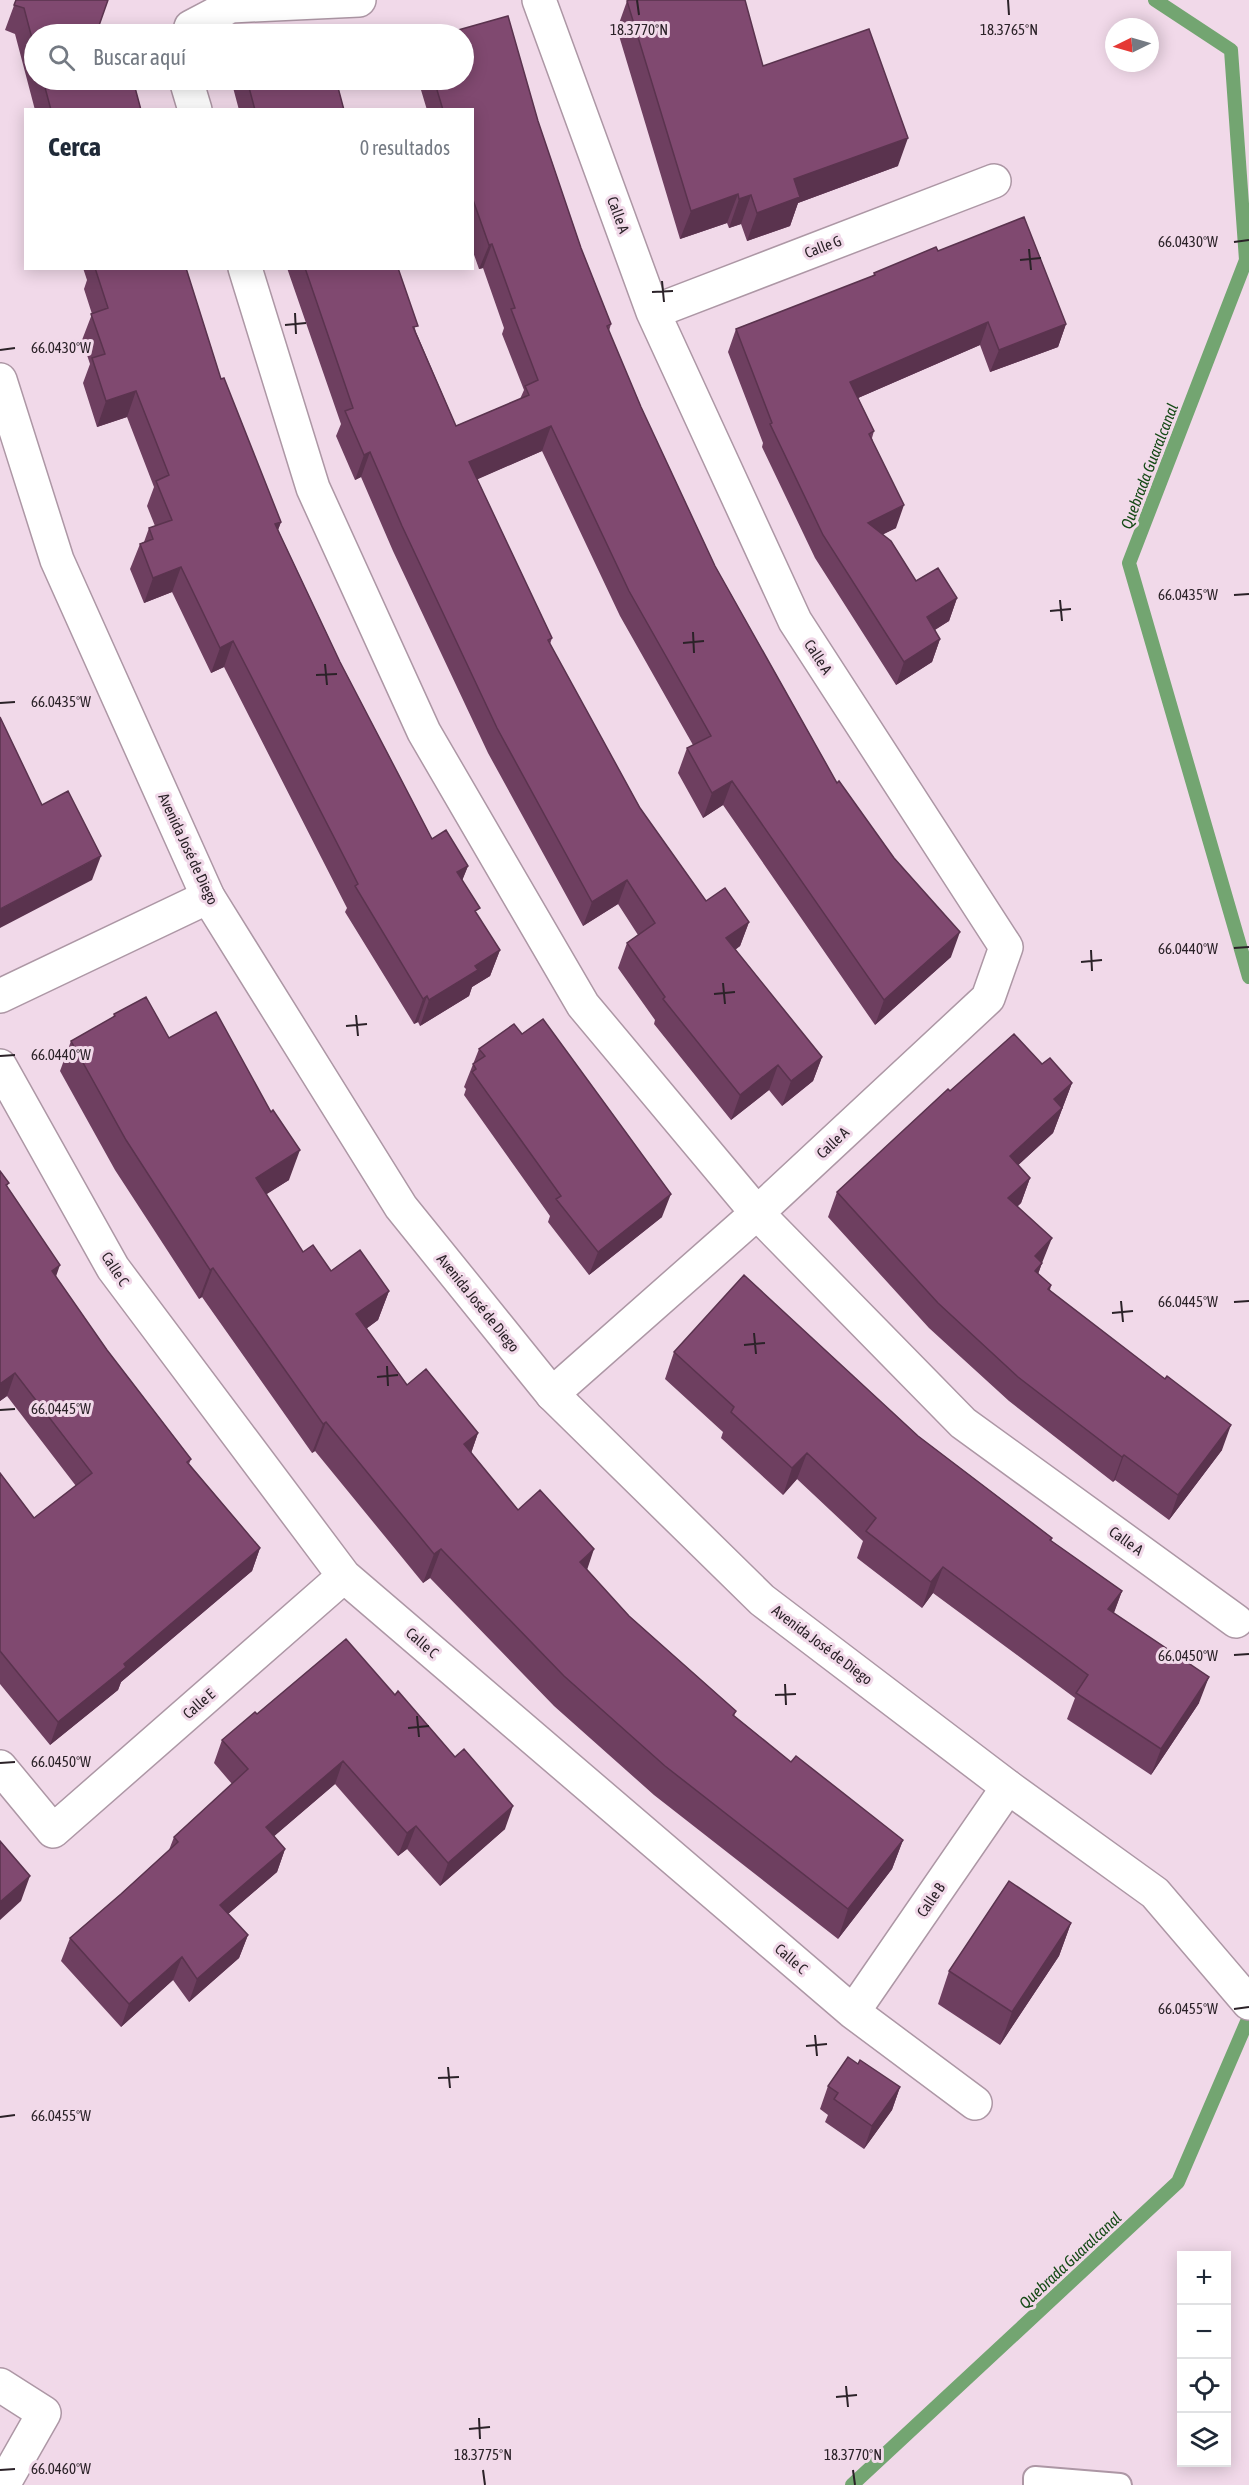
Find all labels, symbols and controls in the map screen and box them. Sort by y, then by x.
north arrow [1105,18,1159,72]
text: 18.3770°N [610,21,668,38]
text: 18.3765°N [980,21,1038,38]
search box [24,24,474,90]
icon: search [45,41,78,74]
text: Buscar aquí [93,44,186,70]
text: Cerca [48,132,101,162]
text: 0 resultados [360,136,450,159]
street label: Calle A [604,194,633,236]
street label: Calle G [802,232,844,261]
text: 66.0430°W [1158,233,1218,250]
text: 66.0430°W [31,339,91,356]
water label: Quebrada Guaralcanal [1117,401,1181,531]
text: 66.0435°W [1158,586,1218,603]
street label: Calle A [801,636,836,678]
text: 66.0435°W [31,693,91,710]
street label: Avenida José de Diego [155,790,222,907]
text: 66.0440°W [1158,940,1218,957]
text: 66.0440°W [31,1046,91,1063]
street label: Calle A [813,1123,853,1162]
street label: Calle C [98,1249,133,1289]
street label: Avenida José de Diego [434,1250,523,1355]
text: 66.0445°W [1158,1293,1218,1310]
text: 66.0445°W [31,1400,91,1417]
street label: Calle A [1106,1523,1147,1559]
street label: Avenida José de Diego [769,1601,876,1688]
street label: Calle C [403,1624,442,1661]
text: 66.0450°W [1158,1647,1218,1664]
street label: Calle E [179,1685,219,1722]
text: 66.0450°W [31,1753,91,1770]
street label: Calle B [913,1879,948,1920]
street label: Calle C [772,1940,811,1977]
text: 66.0455°W [1158,2000,1218,2017]
text: 66.0455°W [31,2107,91,2124]
water label: Quebrada Guaralcanal [1015,2208,1125,2312]
map controls [1177,2251,1231,2467]
button: + [1177,2251,1231,2305]
button: − [1177,2305,1231,2359]
button: locate [1177,2359,1231,2413]
button: layers [1177,2413,1231,2467]
text: 18.3775°N [454,2446,512,2463]
text: 18.3770°N [824,2446,882,2463]
text: 66.0460°W [31,2460,91,2477]

